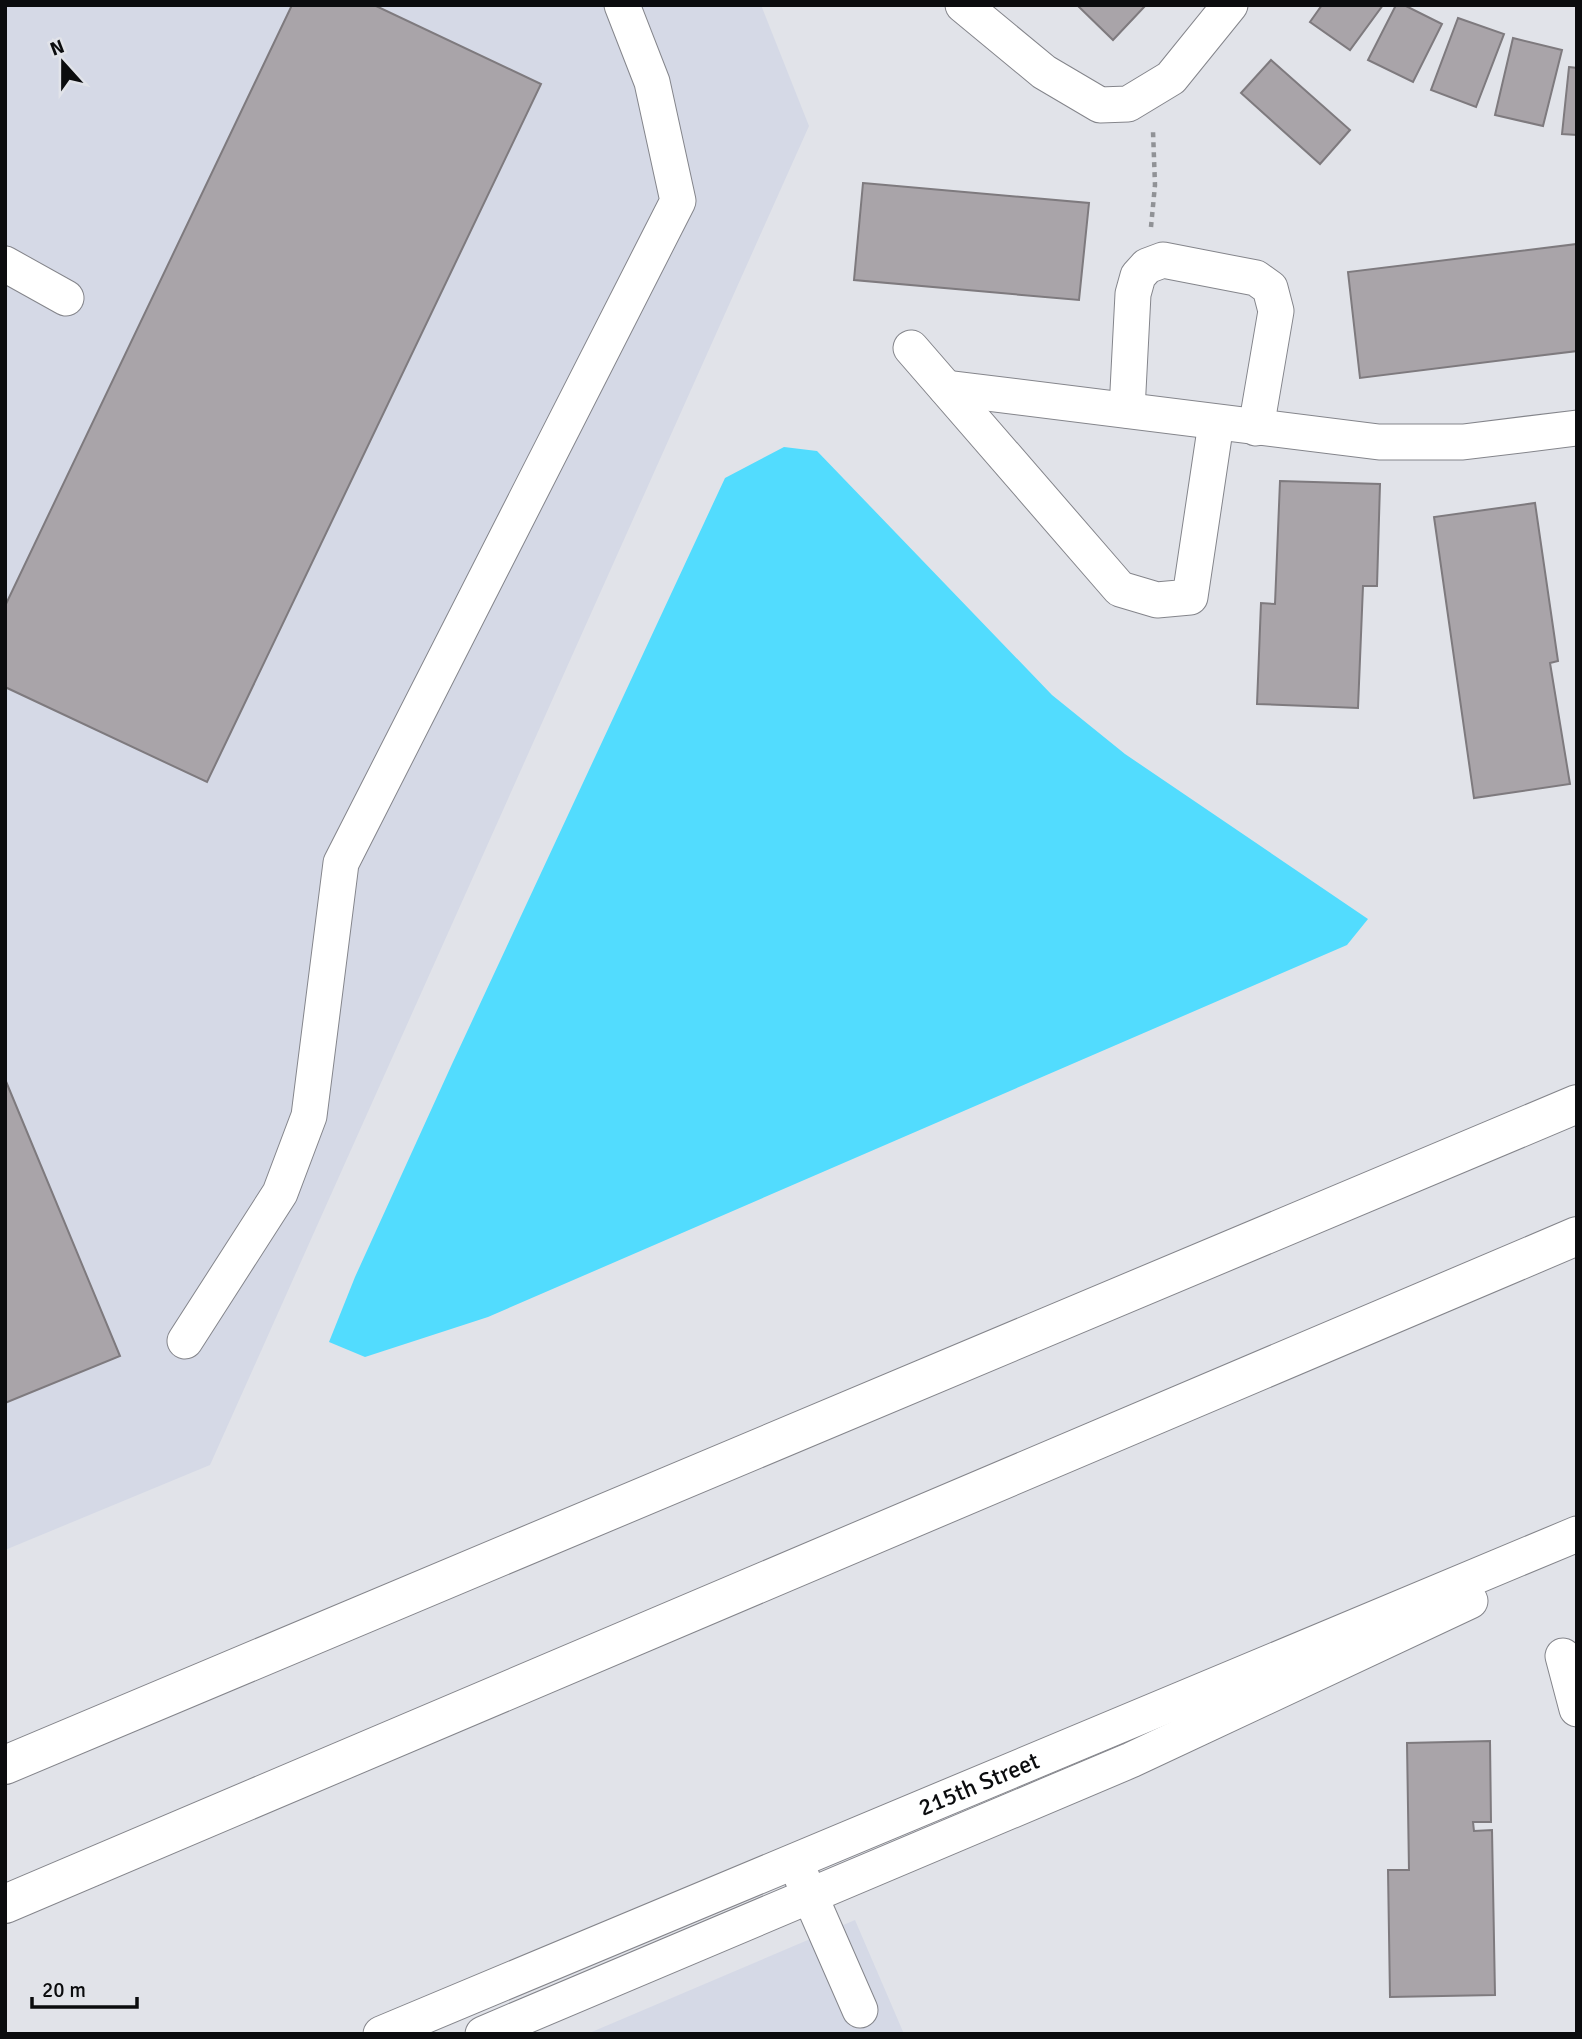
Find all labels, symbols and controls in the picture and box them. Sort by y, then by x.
north arrow [28,28,98,98]
text: N [47,34,68,62]
street label: 215th Street [914,1745,1044,1823]
scale bar [32,1966,136,2010]
text: 20 m [42,1977,86,2003]

